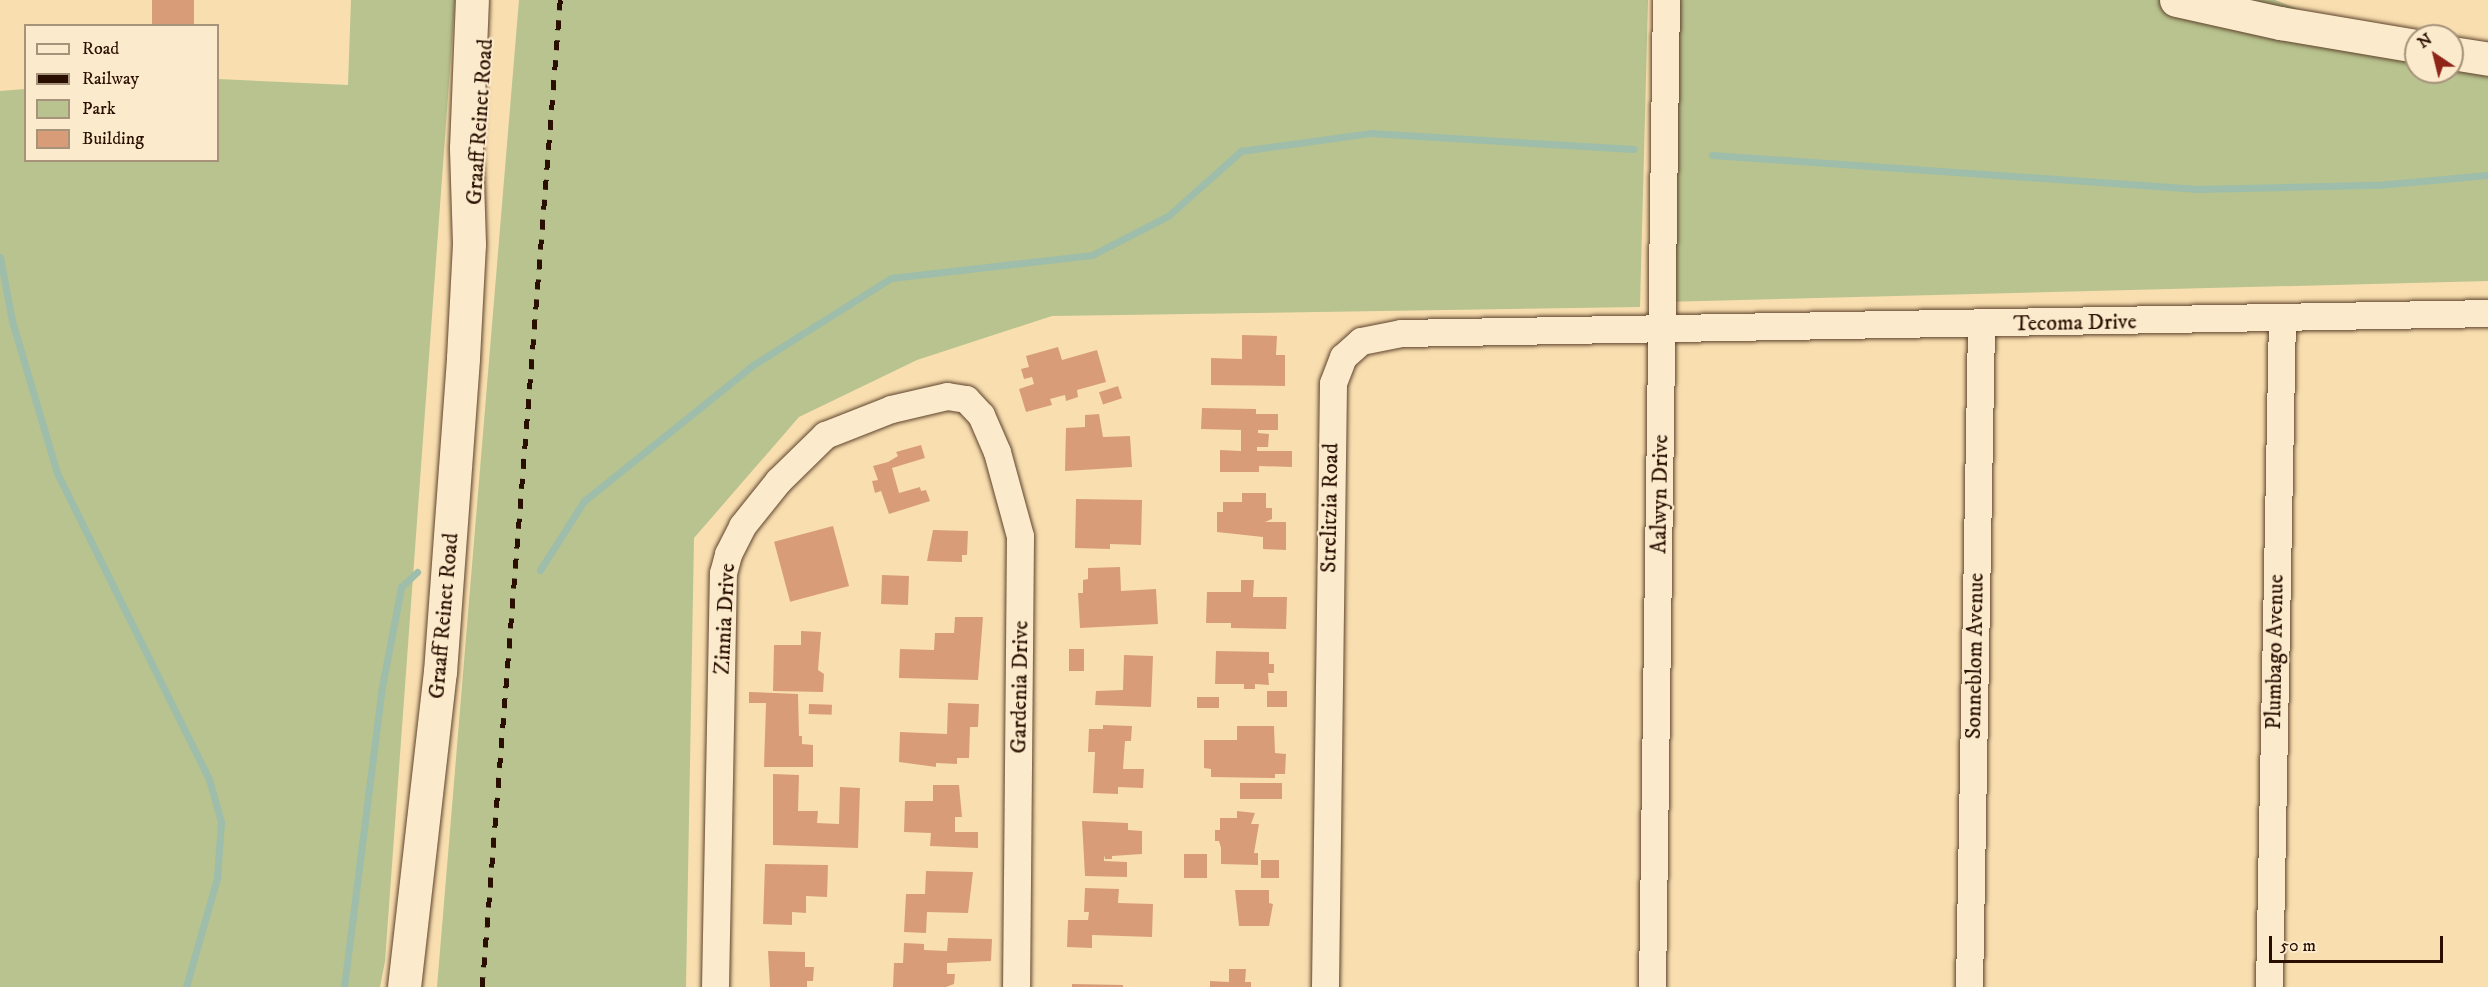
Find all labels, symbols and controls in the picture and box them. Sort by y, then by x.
legend [24,24,219,162]
north arrow [2404,24,2464,84]
text: N [2414,29,2436,53]
text: Road [82,38,119,60]
street label: Graaff Reinet Road [461,38,499,206]
text: Railway [82,68,139,90]
text: Park [82,98,116,120]
text: Building [82,128,144,150]
street label: Tecoma Drive [2013,309,2137,337]
street label: Aalwyn Drive [1646,434,1674,554]
street label: Strelitzia Road [1316,443,1344,573]
street label: Graaff Reinet Road [424,532,464,700]
street label: Zinnia Drive [709,563,741,675]
street label: Sonneblom Avenue [1960,573,1990,739]
street label: Plumbago Avenue [2260,574,2290,730]
street label: Gardenia Drive [1006,620,1034,754]
scale bar [2272,924,2446,962]
text: 50 m [2280,935,2316,957]

